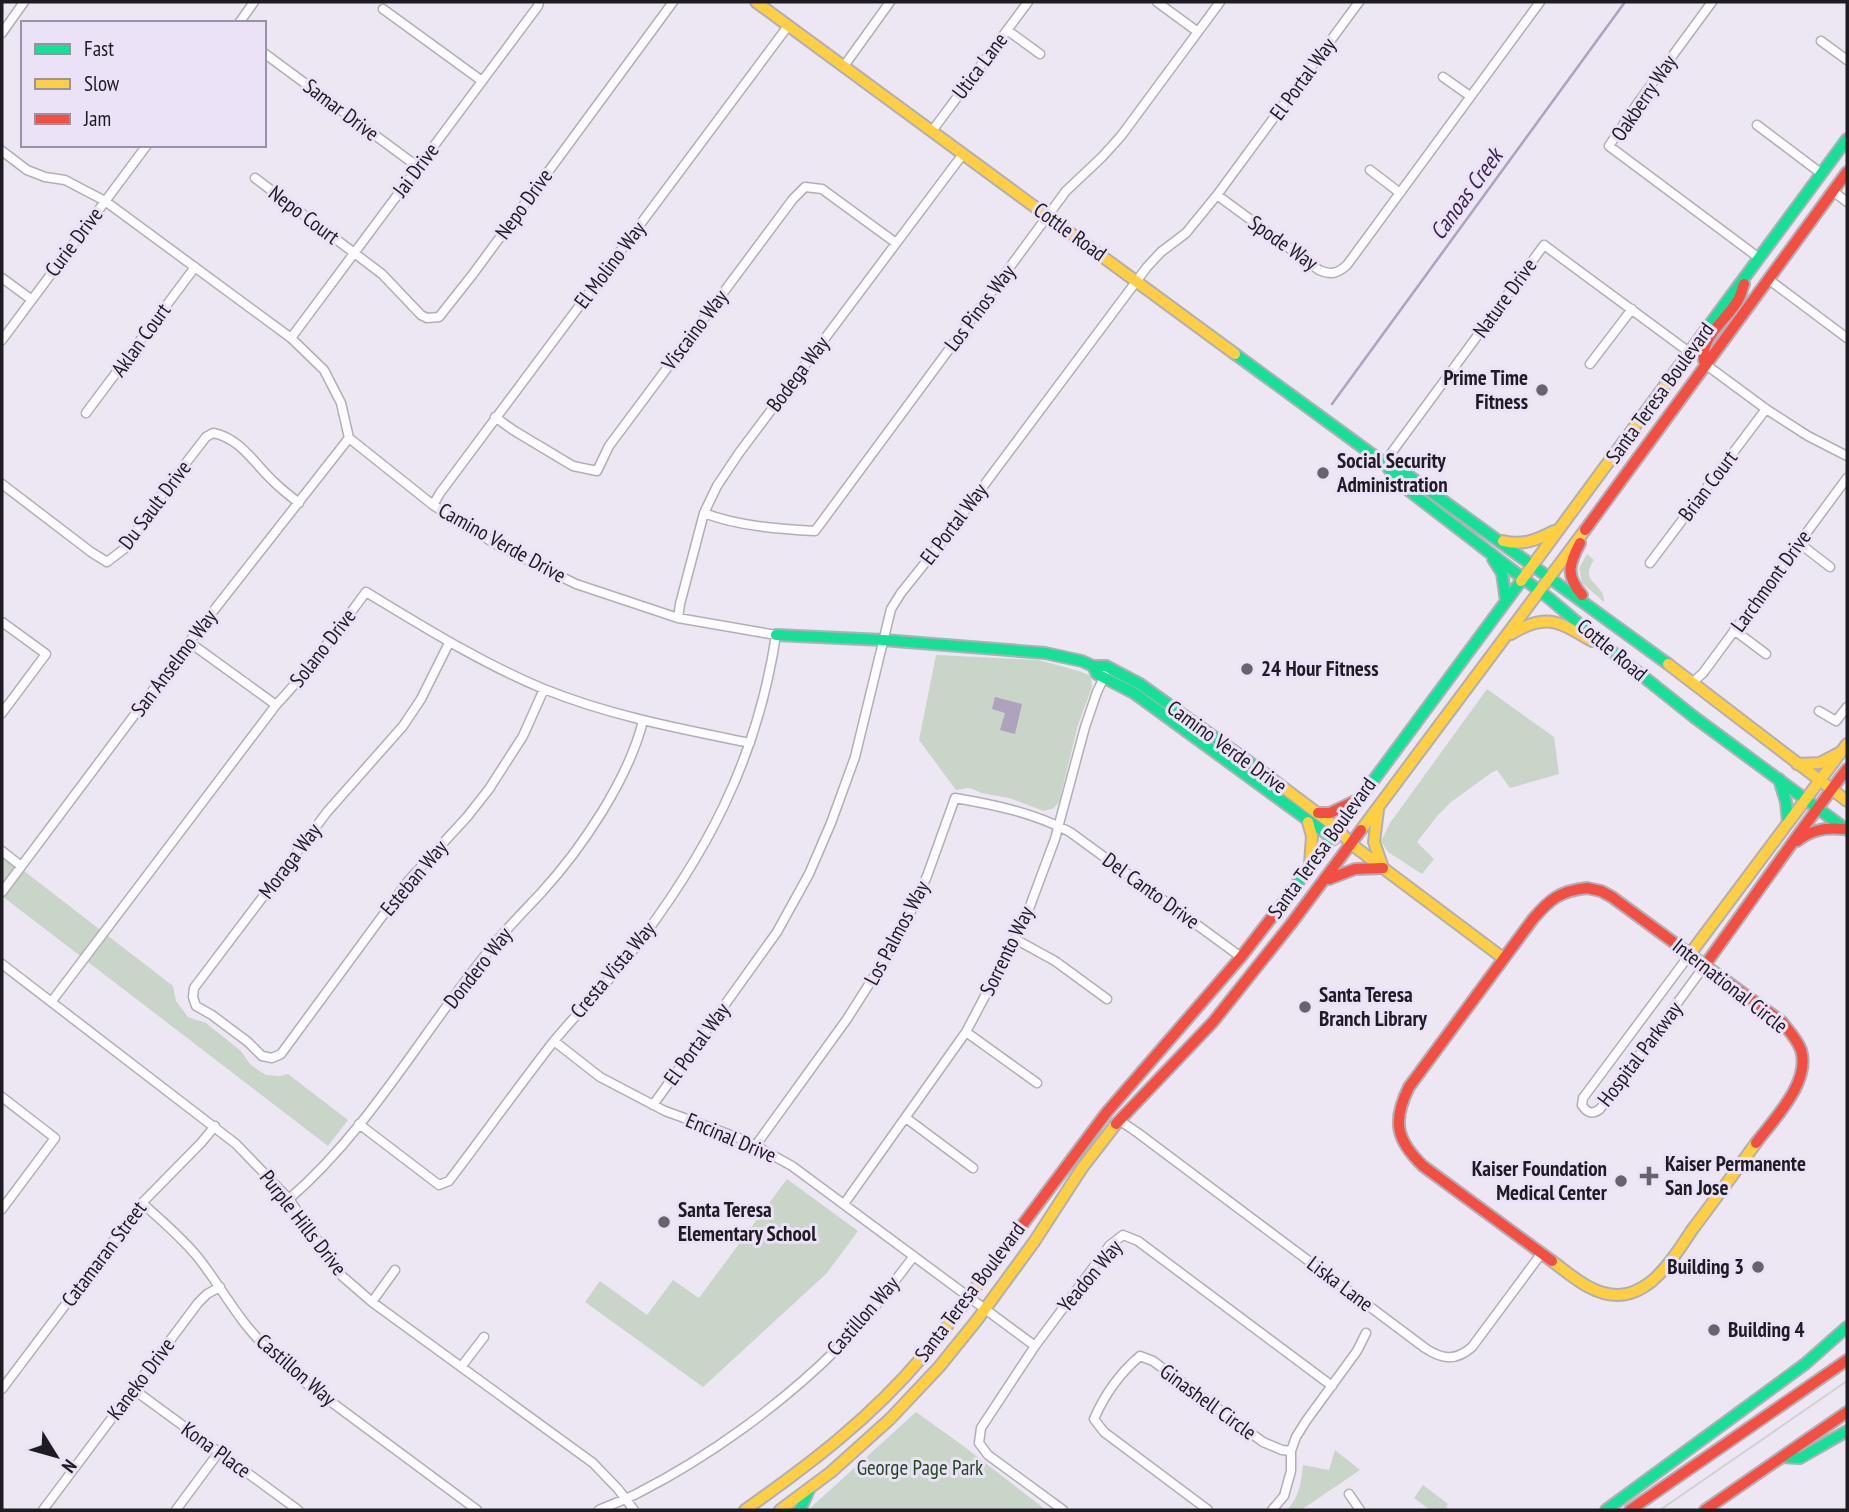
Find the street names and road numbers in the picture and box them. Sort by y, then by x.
street label: Utica Lane [946,27,1013,104]
street label: El Portal Way [1264,32,1342,125]
street label: Oakberry Way [1605,49,1682,146]
street label: Samar Drive [298,72,384,147]
street label: Jai Drive [386,137,445,203]
street label: Nepo Drive [489,163,558,244]
street label: Nepo Court [263,179,345,250]
street label: Cottle Road [1029,196,1112,267]
street label: Curie Drive [39,202,108,282]
street label: Spode Way [1243,209,1323,276]
street label: El Molino Way [568,216,651,314]
street label: Nature Drive [1467,253,1542,343]
street label: Los Pinos Way [938,259,1021,356]
street label: Viscaino Way [655,284,734,376]
street label: Aklan Court [105,297,176,382]
street label: Santa Teresa Boulevard [1599,317,1720,468]
street label: Bodega Way [760,330,835,417]
street label: Brian Court [1672,445,1743,526]
street label: Du Sault Drive [112,455,197,555]
street label: El Portal Way [914,477,993,570]
street label: Camino Verde Drive [434,496,571,589]
street label: Larchmont Drive [1725,524,1817,637]
street label: Solano Drive [284,603,362,692]
street label: San Anselmo Way [125,604,223,721]
street label: Cottle Road [1572,612,1653,687]
street label: Camino Verde Drive [1162,694,1293,799]
street label: Santa Teresa Boulevard [1261,772,1382,923]
street label: Moraga Way [252,817,327,904]
street label: Esteban Way [374,834,453,921]
street label: Del Canto Drive [1098,846,1205,935]
street label: Los Palmos Way [858,876,935,990]
street label: Sorrento Way [973,902,1040,1000]
street label: Cresta Vista Way [564,916,661,1024]
street label: Dondero Way [438,922,518,1014]
street label: International Circle [1667,932,1793,1039]
street label: Hospital Parkway [1591,996,1688,1112]
street label: El Portal Way [658,997,736,1090]
street label: Encinal Drive [682,1106,780,1169]
street label: Purple Hills Drive [254,1165,353,1281]
street label: Catamaran Street [55,1195,152,1312]
street label: Santa Teresa Boulevard [908,1217,1031,1367]
street label: Yeadon Way [1052,1234,1128,1317]
street label: Liska Lane [1302,1250,1379,1317]
street label: Castillon Way [821,1270,905,1361]
street label: Castillon Way [251,1328,342,1412]
street label: Kaneko Drive [101,1332,180,1425]
street label: Ginashell Circle [1155,1358,1262,1446]
street label: Kona Place [176,1415,256,1484]

